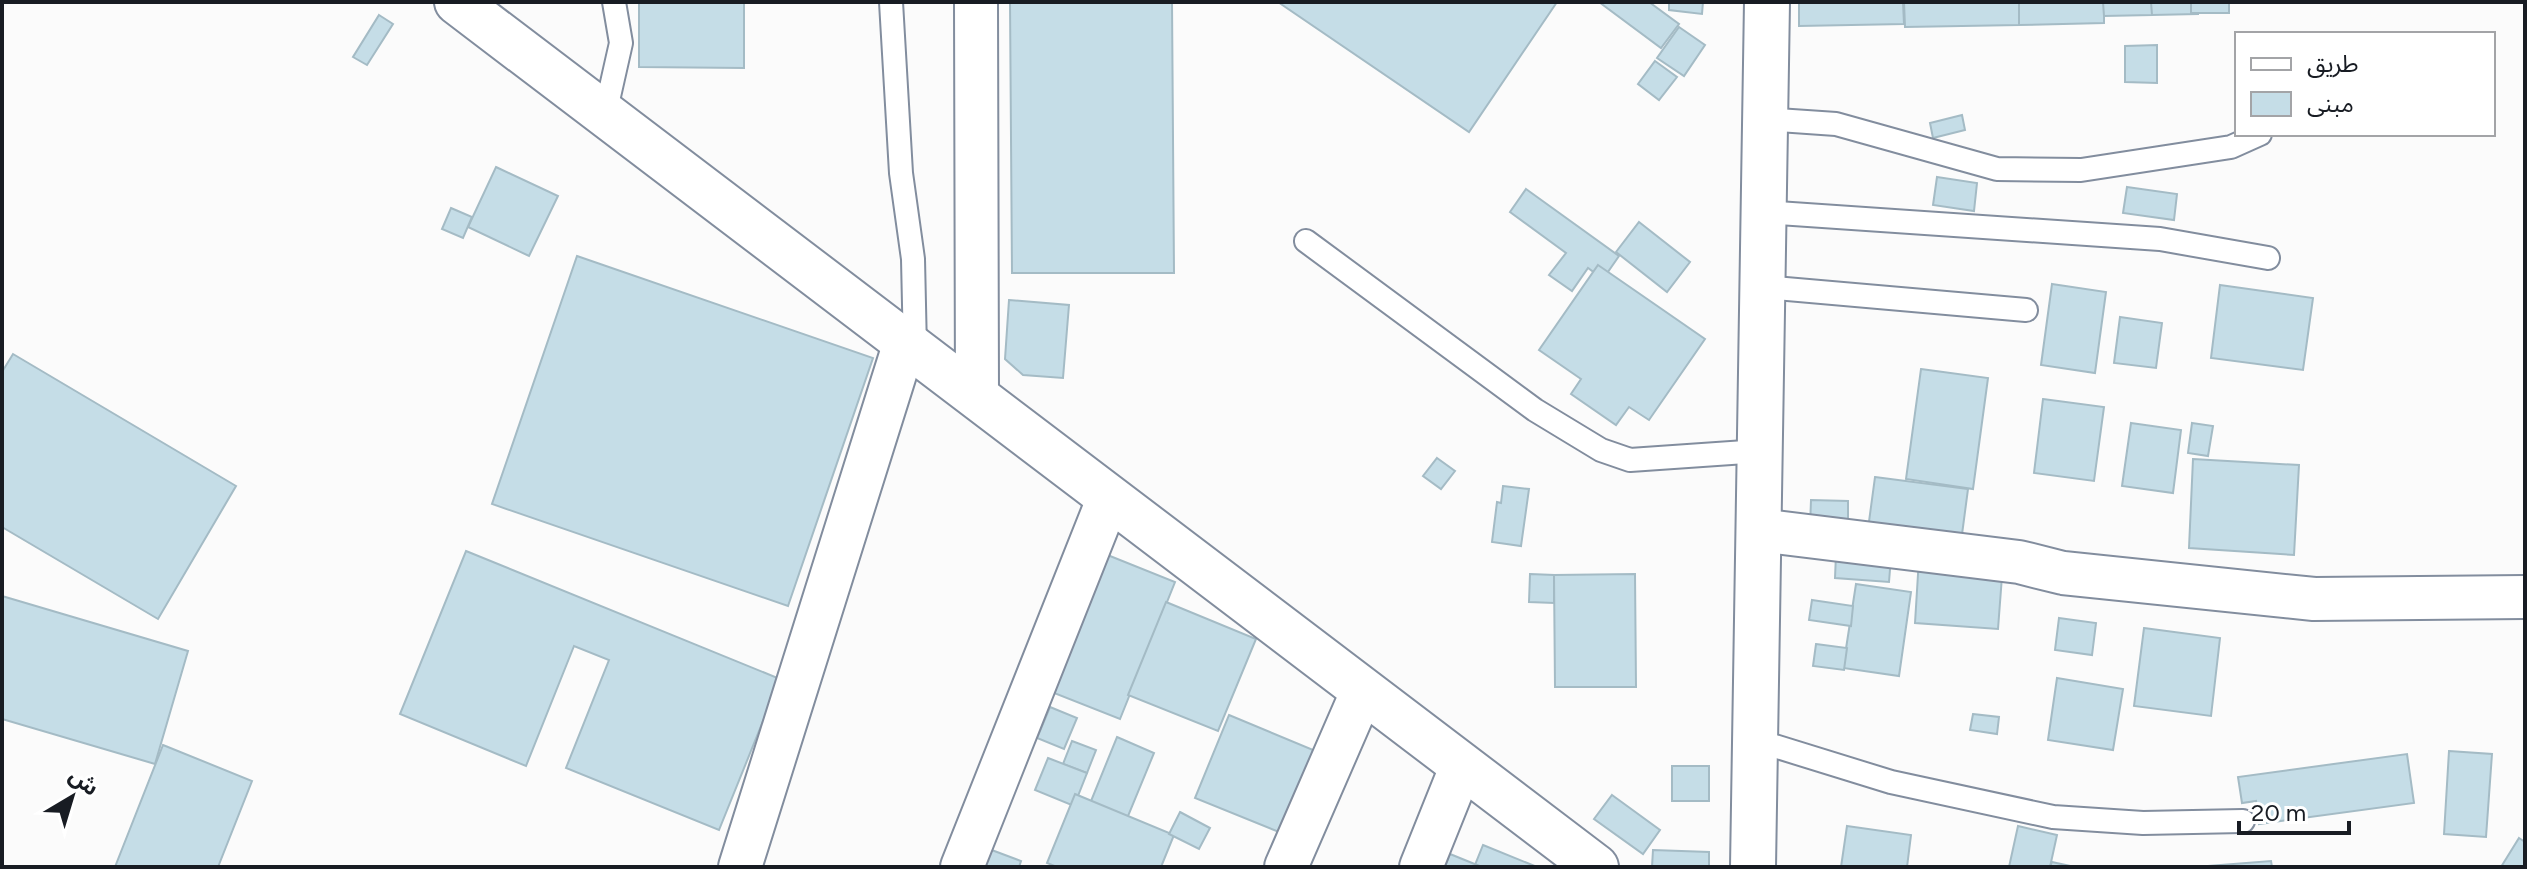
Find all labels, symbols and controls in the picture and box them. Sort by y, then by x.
legend [2235,32,2495,136]
text: طريق [2307,49,2359,79]
text: مبنى [2307,89,2354,118]
north arrow [32,757,112,837]
text: ش [64,762,104,802]
scale bar [2239,785,2349,835]
text: 20 m [2251,798,2306,827]

